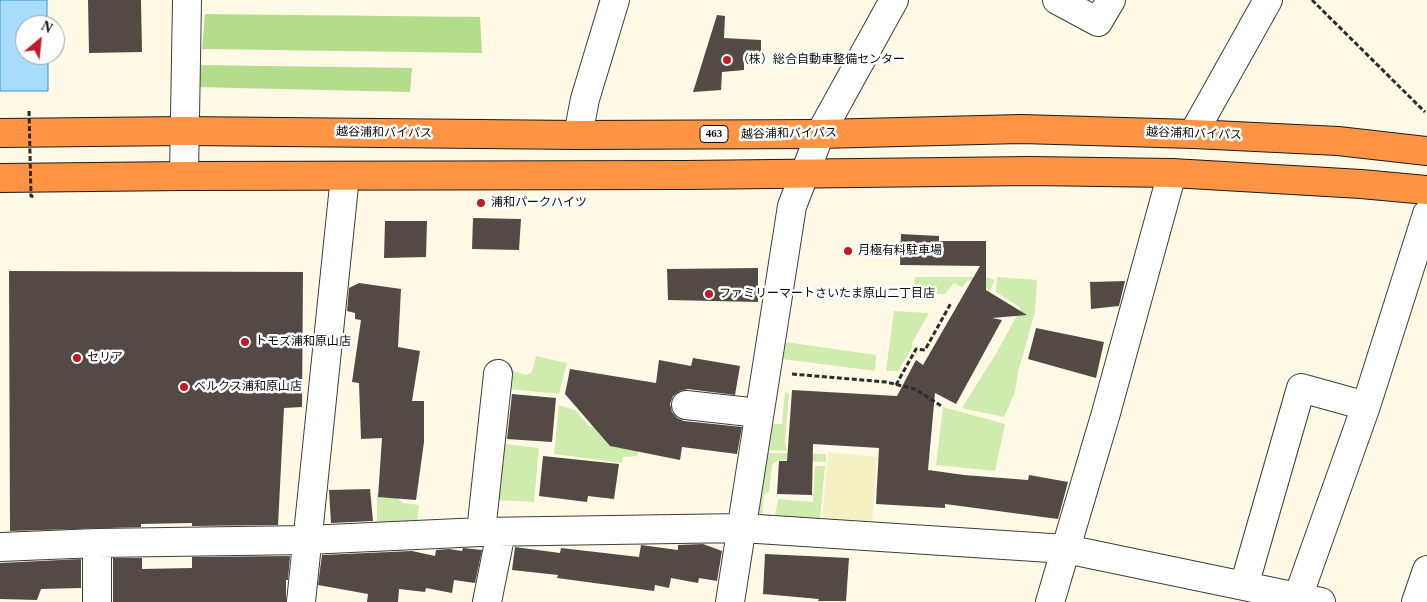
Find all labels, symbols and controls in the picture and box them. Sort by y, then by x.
north arrow [15,15,65,65]
text: N [39,18,55,36]
place label: （株）総合自動車整備センター [737,53,905,67]
marker: （株）総合自動車整備センター [721,54,733,66]
street label: 越谷浦和バイパス [336,125,432,141]
street label: 越谷浦和バイパス [1146,125,1242,143]
road number: 463 [700,126,728,142]
street label: 越谷浦和バイパス [741,126,837,142]
place label: 浦和パークハイツ [491,196,587,210]
marker: 浦和パークハイツ [475,197,487,209]
place label: 月極有料駐車場 [858,244,942,258]
marker: 月極有料駐車場 [842,245,854,257]
place label: ファミリーマートさいたま原山二丁目店 [719,287,935,301]
marker: ファミリーマートさいたま原山二丁目店 [703,288,715,300]
place label: トモズ浦和原山店 [255,335,351,349]
marker: トモズ浦和原山店 [239,336,251,348]
place label: セリア [87,351,123,365]
marker: セリア [71,352,83,364]
place label: ベルクス浦和原山店 [194,380,302,394]
marker: ベルクス浦和原山店 [178,381,190,393]

